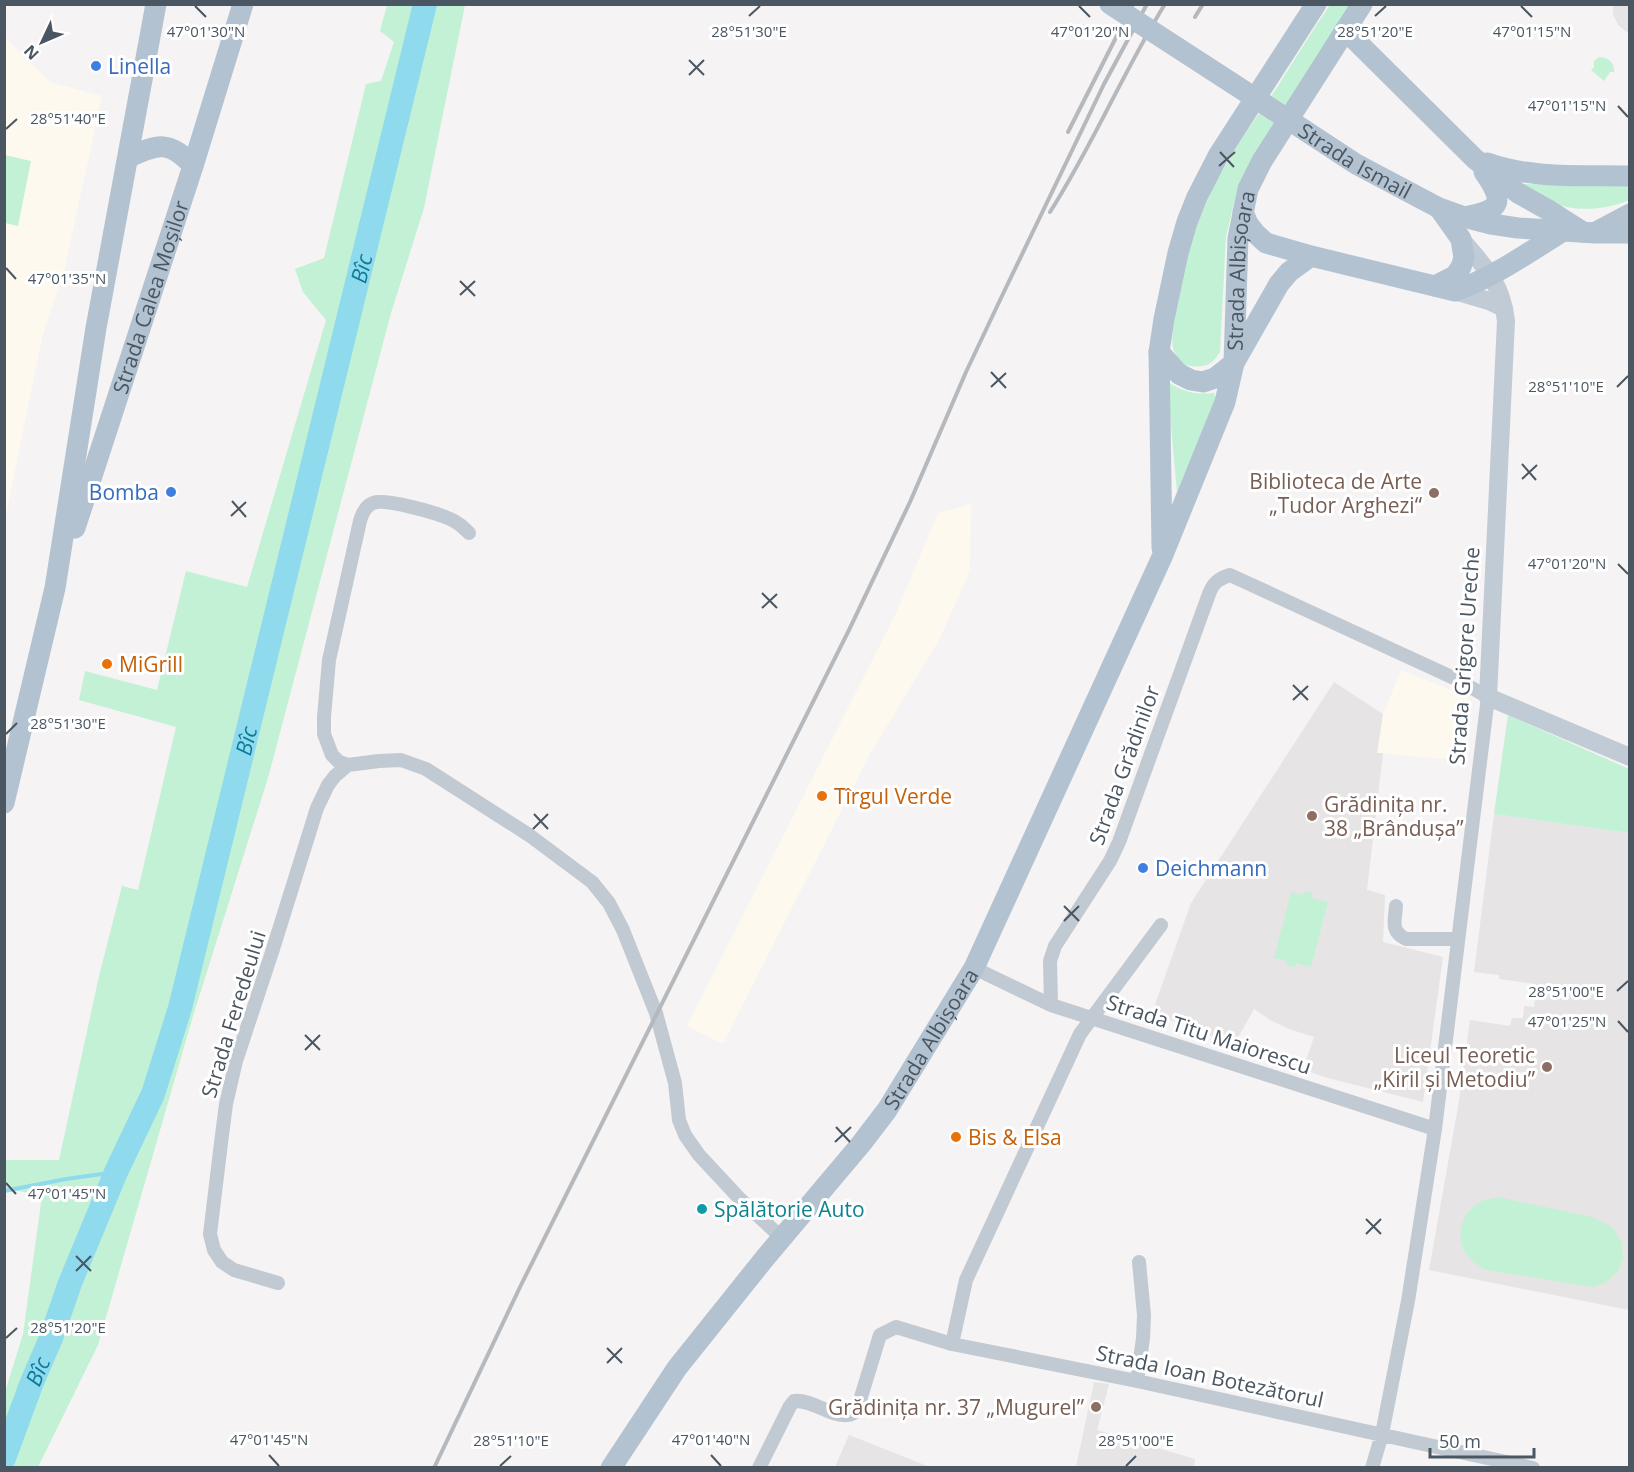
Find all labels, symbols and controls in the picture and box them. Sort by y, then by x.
north arrow [12,12,72,72]
text: 47°01'30"N [167,21,245,41]
text: 28°51'30"E [711,21,787,41]
text: 47°01'20"N [1051,21,1129,41]
text: 28°51'20"E [1337,21,1413,41]
text: 47°01'15"N [1493,21,1571,41]
text: N [19,40,44,65]
place label: Linella [108,52,171,80]
marker: Linella [89,59,103,73]
text: 47°01'15"N [1528,95,1606,115]
text: 28°51'40"E [30,108,106,128]
street label: Strada Ismail [1293,116,1416,205]
street label: Strada Albișoara [1220,188,1261,351]
street label: Strada Calea Moșilor [106,196,195,397]
water label: Bîc [342,250,379,286]
text: 47°01'35"N [28,268,106,288]
text: 28°51'10"E [1528,376,1604,396]
place label: Biblioteca de Arte „Tudor Arghezi“ [1249,467,1423,519]
place label: Bomba [89,478,159,506]
marker: Bomba [164,485,178,499]
marker: Biblioteca de Arte „Tudor Arghezi“ [1427,486,1441,500]
street label: Strada Grigore Ureche [1442,546,1486,766]
text: 47°01'20"N [1528,553,1606,573]
place label: MiGrill [119,650,183,678]
marker: MiGrill [100,657,114,671]
street label: Strada Grădinilor [1082,681,1166,849]
text: 28°51'30"E [30,713,106,733]
water label: Bîc [227,722,263,758]
place label: Tîrgul Verde [834,782,952,810]
marker: Tîrgul Verde [815,789,829,803]
place label: Grădinița nr. 38 „Brândușa” [1324,790,1464,842]
marker: Grădinița nr. 38 „Brândușa” [1305,809,1319,823]
place label: Deichmann [1155,854,1267,882]
marker: Deichmann [1136,861,1150,875]
street label: Strada Feredeului [194,927,272,1101]
street label: Strada Albișoara [877,963,985,1115]
text: 28°51'00"E [1528,981,1604,1001]
street label: Strada Titu Maiorescu [1103,988,1315,1080]
text: 47°01'25"N [1528,1011,1606,1031]
place label: Liceul Teoretic „Kiril și Metodiu” [1374,1041,1536,1093]
marker: Liceul Teoretic „Kiril și Metodiu” [1540,1060,1554,1074]
place label: Bis & Elsa [968,1123,1062,1151]
marker: Bis & Elsa [949,1130,963,1144]
text: 47°01'45"N [28,1183,106,1203]
place label: Spălătorie Auto [714,1195,865,1223]
marker: Spălătorie Auto [695,1202,709,1216]
text: 28°51'20"E [30,1317,106,1337]
street label: Strada Ioan Botezătorul [1094,1338,1326,1414]
water label: Bîc [17,1351,57,1390]
place label: Grădinița nr. 37 „Mugurel” [828,1393,1085,1421]
marker: Grădinița nr. 37 „Mugurel” [1089,1400,1103,1414]
scale bar [1430,1421,1534,1459]
text: 47°01'45"N [230,1429,308,1449]
text: 47°01'40"N [672,1429,750,1449]
text: 50 m [1439,1429,1481,1453]
text: 28°51'10"E [473,1430,549,1450]
text: 28°51'00"E [1098,1430,1174,1450]

